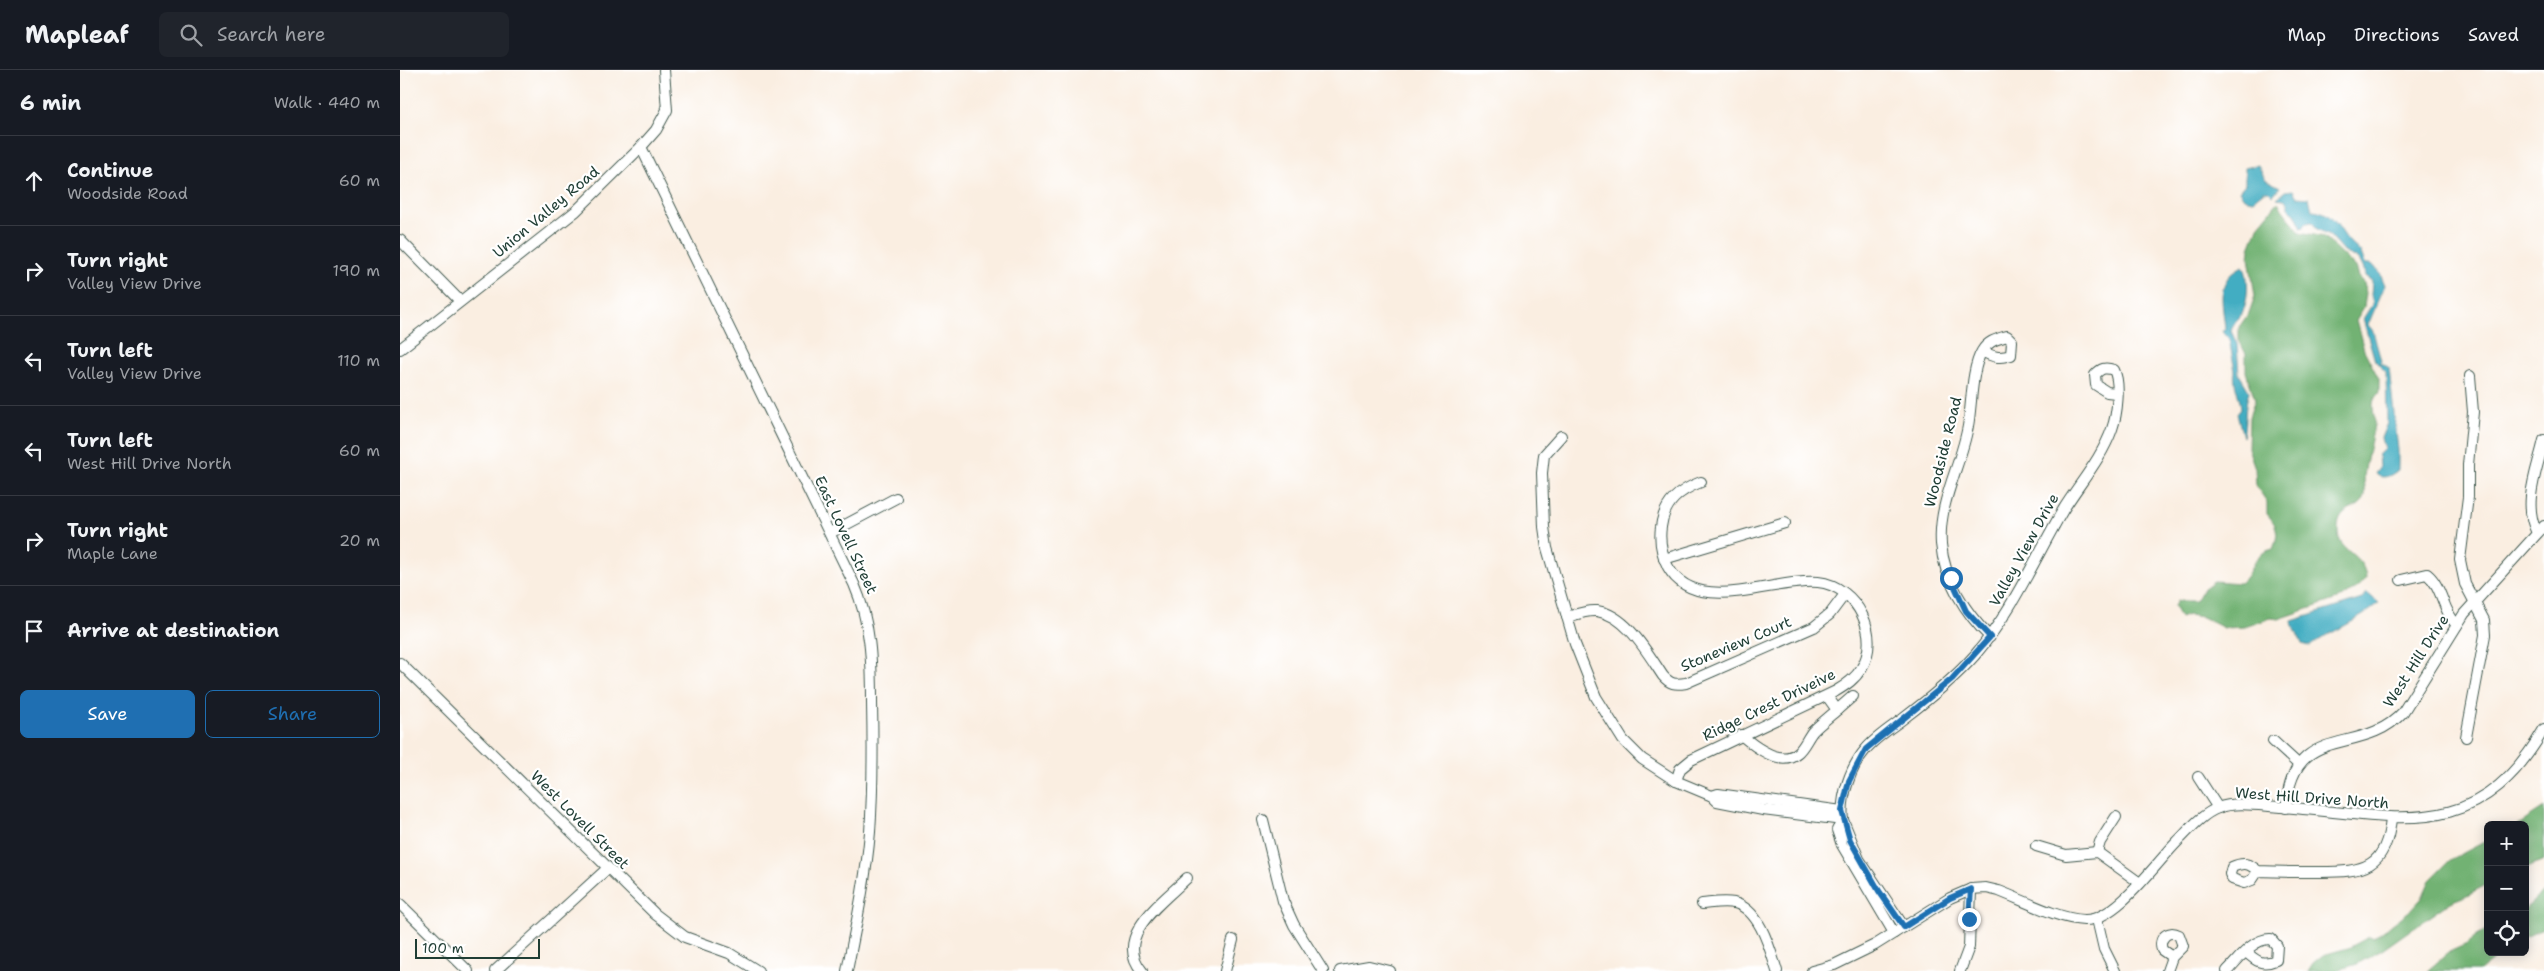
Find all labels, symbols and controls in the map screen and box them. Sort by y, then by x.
search box [159,12,509,57]
text: Mapleaf [25,19,129,51]
icon: search [177,21,205,49]
text: Search here [217,22,325,47]
text: Map [2288,23,2326,47]
text: Directions [2354,23,2440,47]
text: Saved [2468,23,2519,47]
text: 6 min [20,89,81,117]
text: Walk · 440 m [274,92,380,113]
text: Continue [67,158,153,183]
street label: Union Valley Road [489,161,604,262]
icon: ahead [20,167,48,195]
text: 60 m [339,170,380,191]
text: Woodside Road [67,183,188,204]
text: Turn right [67,248,168,273]
icon: right [20,257,48,285]
text: 190 m [333,260,380,281]
text: Valley View Drive [67,273,202,294]
text: Turn left [67,338,153,363]
icon: left [20,347,48,375]
text: 110 m [337,350,380,371]
text: Valley View Drive [67,363,202,384]
street label: Woodside Road [1920,394,1967,509]
text: Turn left [67,428,153,453]
icon: left [20,437,48,465]
text: 60 m [339,440,380,461]
text: West Hill Drive North [67,453,232,474]
street label: East Lovell Street [810,473,882,597]
street label: Valley View Drive [1985,490,2063,610]
text: Turn right [67,518,168,543]
icon: right [20,527,48,555]
text: 20 m [339,530,380,551]
text: Maple Lane [67,543,158,564]
route start [1940,567,1963,590]
street label: West Hill Drive [2379,611,2453,711]
street label: Stoneview Court [1677,612,1795,676]
icon: arrive [20,617,48,645]
text: Arrive at destination [67,618,279,643]
street label: Ridge Crest Driveive [1699,664,1839,746]
button: Save [20,690,195,738]
button: Share [205,690,380,738]
street label: West Lovell Street [526,766,634,874]
street label: West Hill Drive North [2234,783,2390,813]
map controls [2484,821,2529,956]
button: + [2484,821,2529,866]
button: − [2484,866,2529,911]
route end [1958,908,1981,931]
button: locate [2484,911,2529,956]
scale bar [415,936,540,959]
text: 100 m [422,939,464,957]

